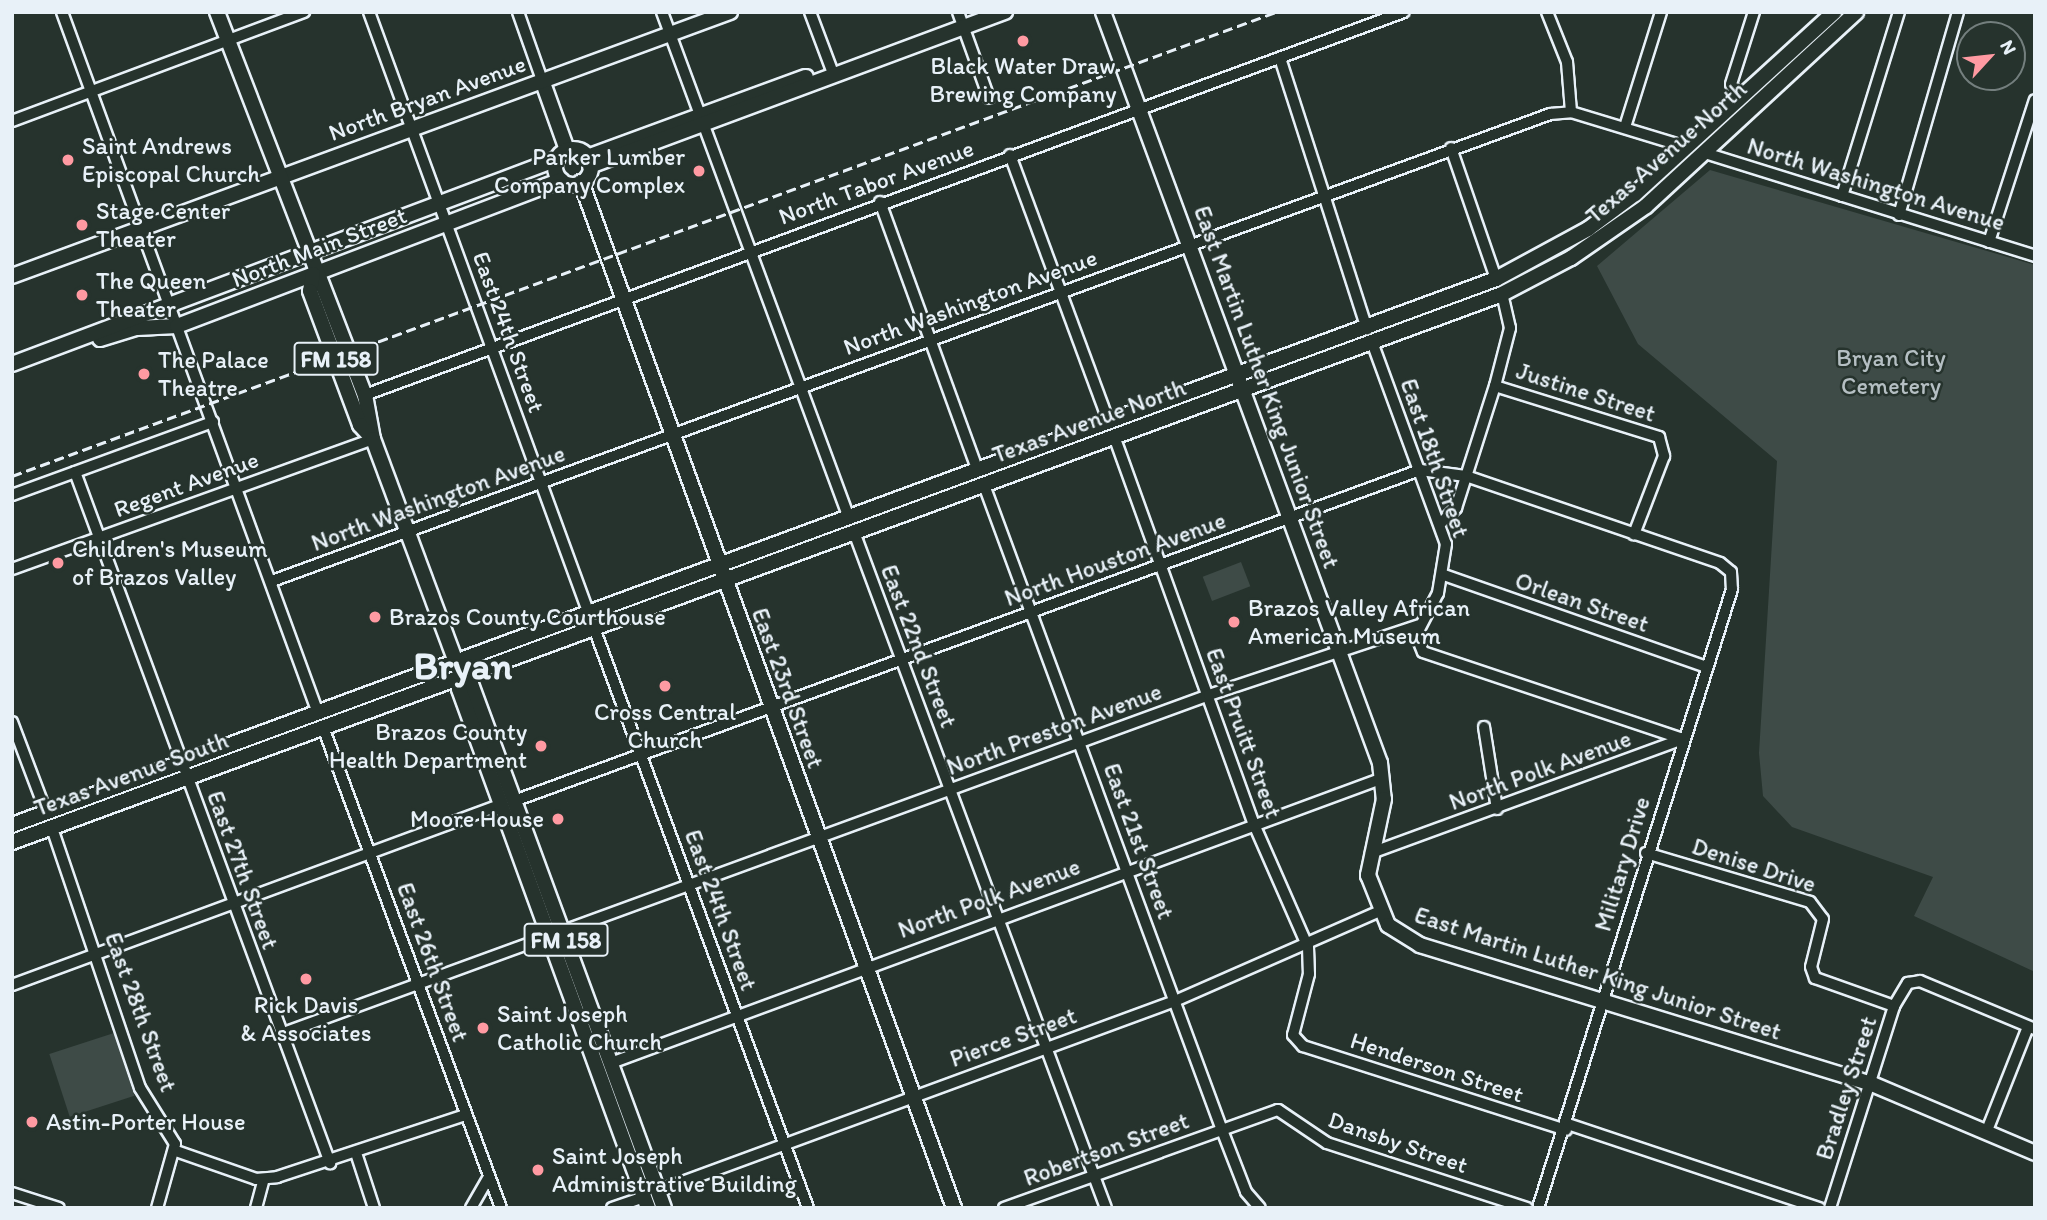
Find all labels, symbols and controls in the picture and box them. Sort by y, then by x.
north arrow [1956,21,2026,91]
marker: Black Water Draw Brewing Company [1015,33,1031,49]
text: N [1995,36,2022,58]
street label: North Bryan Avenue [324,49,530,147]
place label: Black Water Draw Brewing Company [930,52,1116,108]
street label: Texas Avenue North [1580,75,1752,229]
street label: North Washington Avenue [1744,131,2008,237]
place label: Saint Andrews Episcopal Church [82,132,260,188]
street label: North Tabor Avenue [776,134,976,230]
place label: Parker Lumber Company Complex [493,143,685,199]
marker: Saint Andrews Episcopal Church [60,152,76,168]
marker: Parker Lumber Company Complex [691,163,707,179]
place label: Stage Center Theater [96,197,230,253]
street label: North Main Street [227,200,411,294]
street label: East Martin Luther King Junior Street [1187,201,1347,573]
marker: Stage Center Theater [74,217,90,233]
street label: North Washington Avenue [839,243,1101,361]
street label: East 24th Street [467,248,551,416]
place label: The Queen Theater [96,267,206,323]
marker: The Queen Theater [74,287,90,303]
road number: FM 158 [292,340,380,378]
park label: Bryan City Cemetery [1836,344,1946,400]
place label: The Palace Theatre [158,346,268,402]
street label: Justine Street [1513,356,1659,428]
marker: The Palace Theatre [136,366,152,382]
street label: Texas Avenue North [989,373,1189,469]
street label: East 18th Street [1394,375,1476,541]
street label: North Washington Avenue [307,439,569,557]
street label: Regent Avenue [110,445,262,523]
street label: North Houston Avenue [1001,506,1229,612]
place label: Children's Museum of Brazos Valley [72,535,268,591]
marker: Children's Museum of Brazos Valley [50,555,66,571]
street label: East 22nd Street [875,561,963,731]
street label: Orlean Street [1511,566,1653,638]
place label: Brazos Valley African American Museum [1248,594,1469,650]
place label: Brazos County Courthouse [389,603,666,631]
street label: East 23rd Street [746,604,830,772]
marker: Brazos County Courthouse [367,609,383,625]
marker: Brazos Valley African American Museum [1226,614,1242,630]
district label: Bryan [414,644,512,690]
street label: East Pruitt Street [1200,644,1288,822]
street label: North Preston Avenue [943,677,1165,781]
marker: Cross Central Church [657,678,673,694]
place label: Cross Central Church [594,698,736,754]
place label: Brazos County Health Department [330,718,527,774]
street label: North Polk Avenue [1446,724,1634,816]
street label: Texas Avenue South [31,726,231,822]
marker: Brazos County Health Department [533,738,549,754]
street label: East 21st Street [1098,759,1180,923]
street label: East 27th Street [201,787,285,953]
street label: Military Drive [1588,793,1656,935]
place label: Moore House [410,805,544,833]
marker: Moore House [550,811,566,827]
street label: East 24th Street [679,826,763,994]
street label: Denise Drive [1688,831,1820,899]
street label: North Polk Avenue [895,852,1083,944]
street label: East 26th Street [391,879,475,1045]
street label: East Martin Luther King Junior Street [1410,900,1786,1046]
road number: FM 158 [522,920,610,959]
street label: East 28th Street [99,929,183,1095]
marker: Rick Davis & Associates [298,971,314,987]
place label: Rick Davis & Associates [241,991,371,1047]
place label: Saint Joseph Catholic Church [497,1000,663,1056]
street label: Pierce Street [946,1001,1080,1073]
street label: Bradley Street [1809,1013,1883,1163]
marker: Saint Joseph Catholic Church [475,1020,491,1036]
street label: Henderson Street [1347,1026,1527,1108]
street label: Dansby Street [1325,1105,1471,1179]
street label: Robertson Street [1020,1106,1192,1192]
place label: Astin-Porter House [46,1108,246,1136]
marker: Astin-Porter House [24,1114,40,1130]
place label: Saint Joseph Administrative Building [552,1142,797,1198]
marker: Saint Joseph Administrative Building [530,1162,546,1178]

